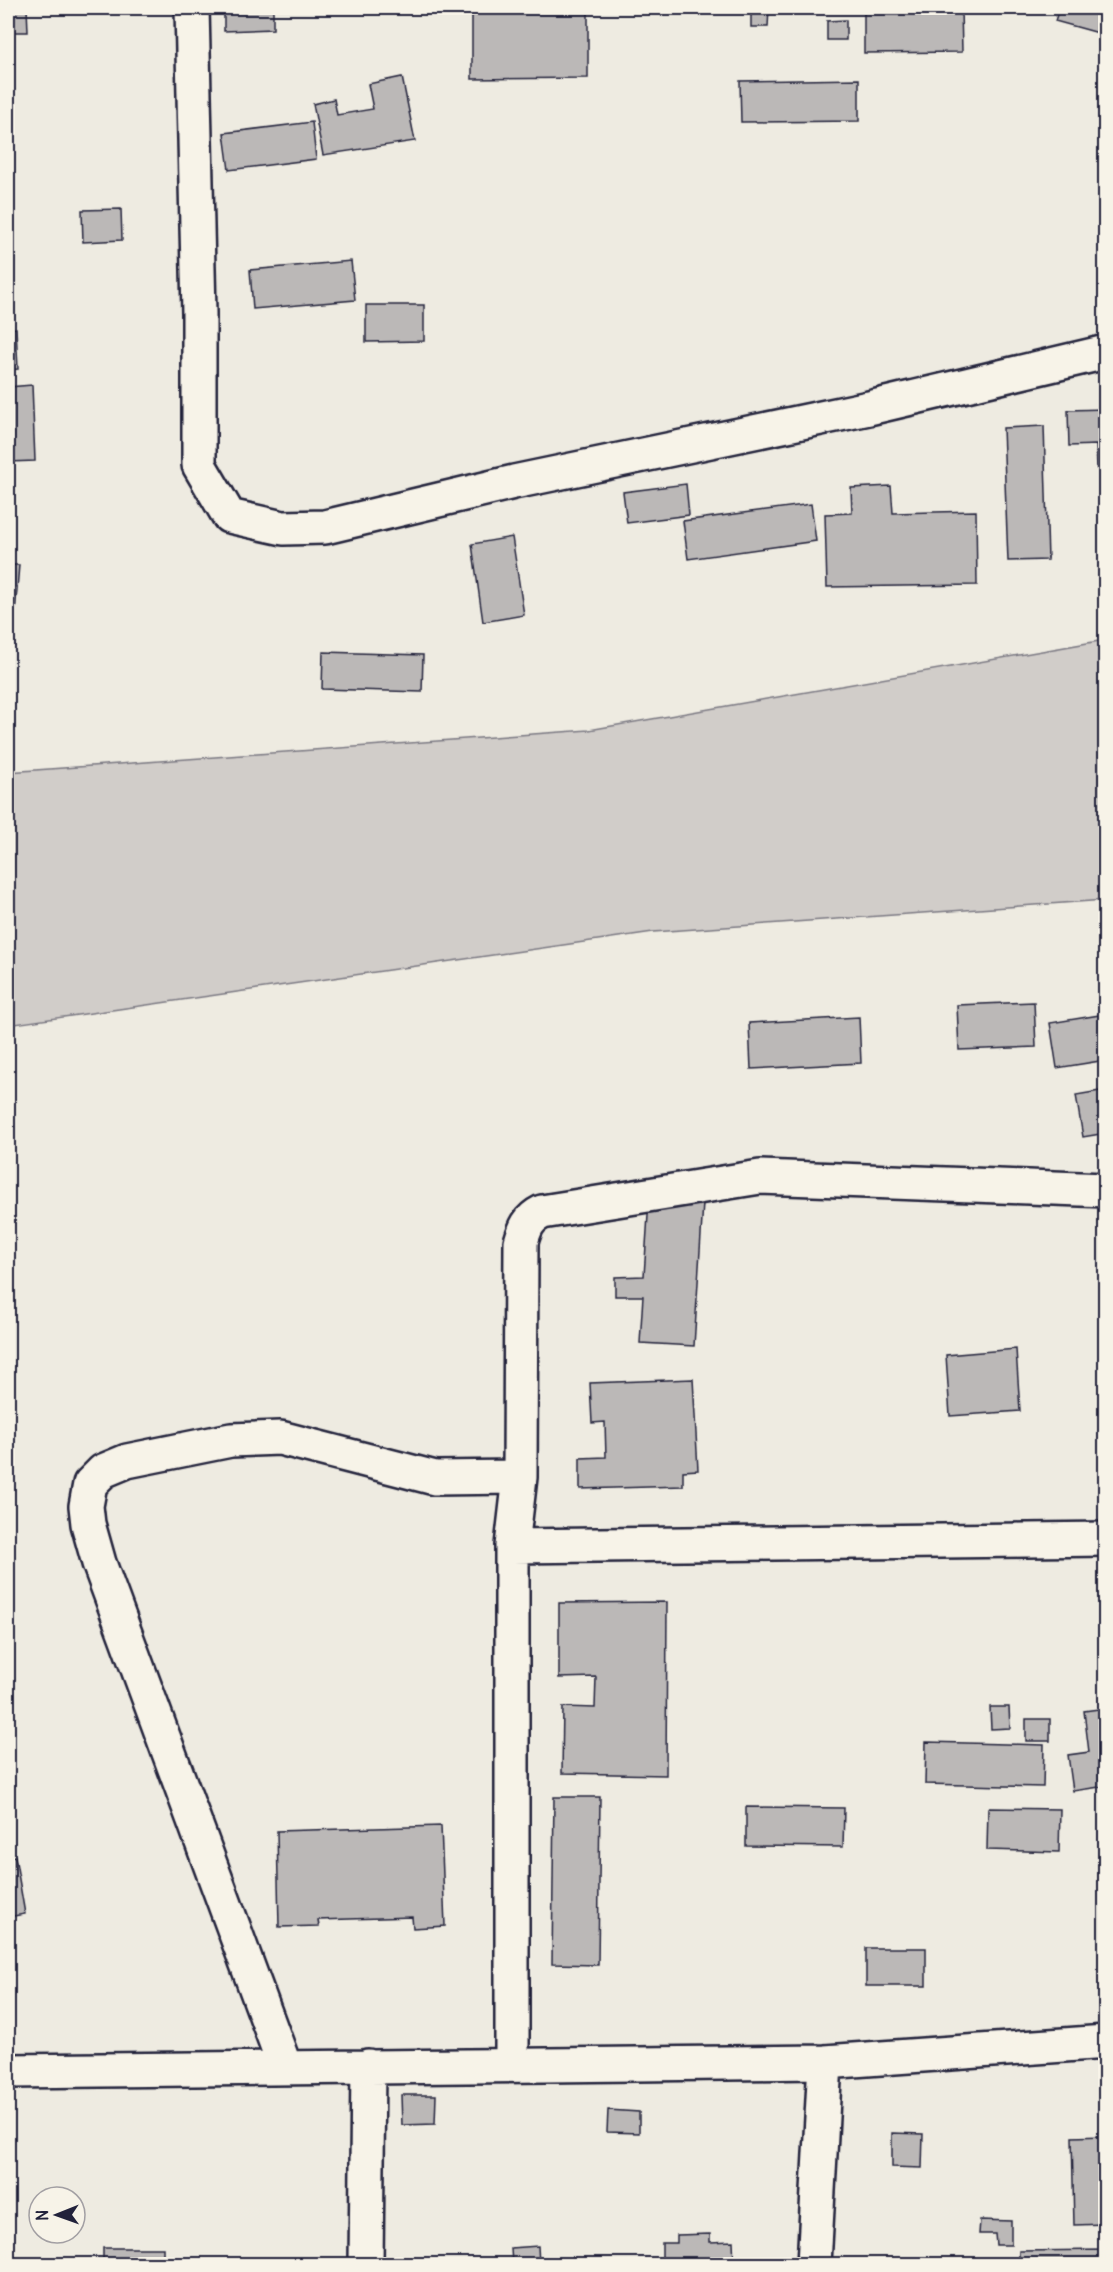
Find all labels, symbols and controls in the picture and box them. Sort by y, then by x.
north arrow [27,2185,87,2245]
text: N [32,2210,52,2221]

